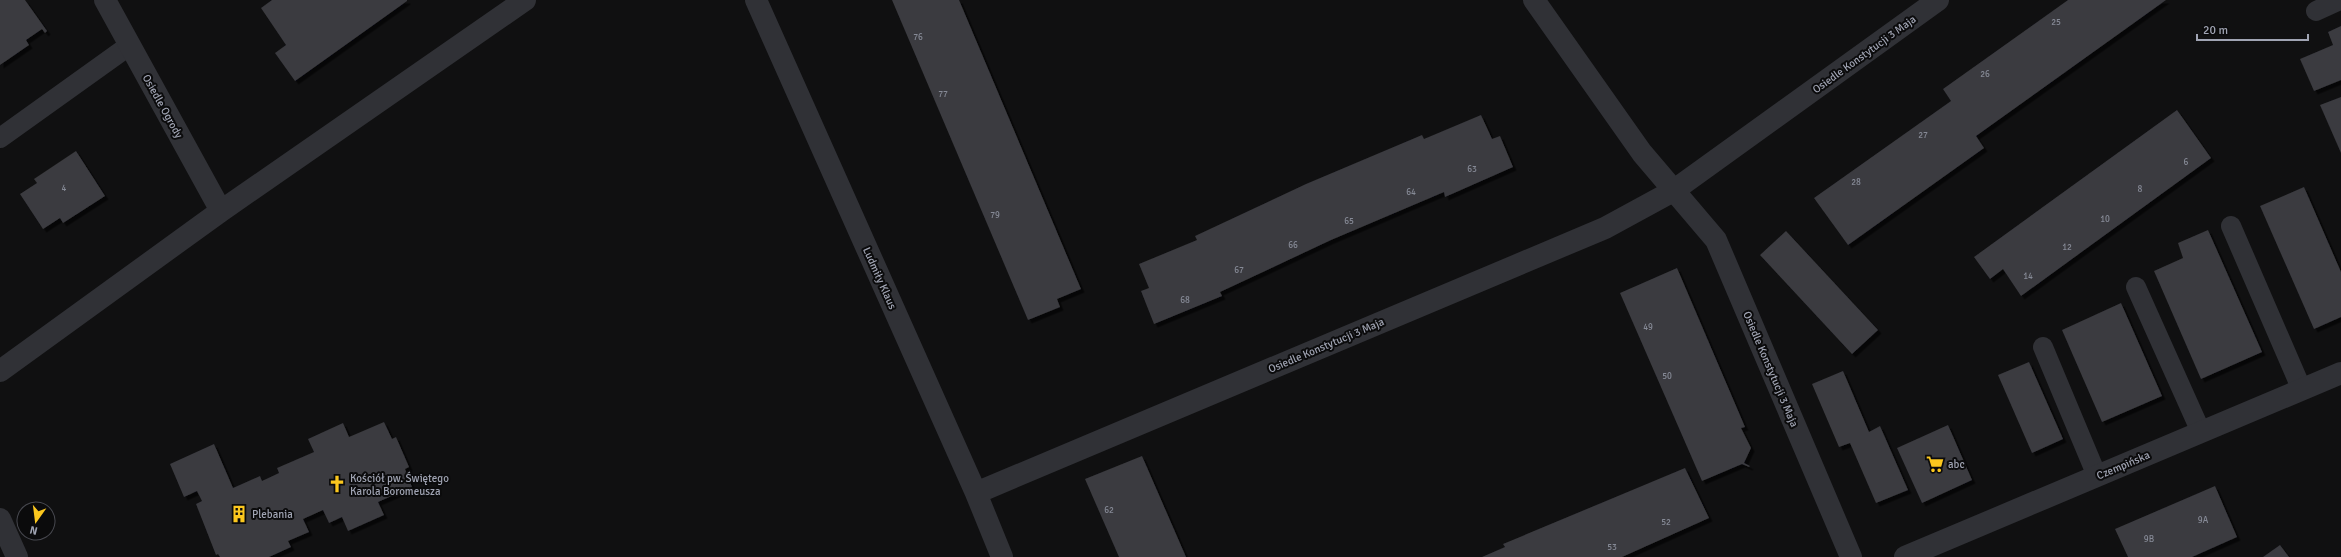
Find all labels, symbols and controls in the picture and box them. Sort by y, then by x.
street label: Osiedle Konstytucji 3 Maja [1810,12,1919,96]
scale bar [2197,16,2308,42]
house number: 25 [2051,17,2061,28]
text: 20 m [2203,23,2228,38]
house number: 76 [913,32,923,43]
house number: 26 [1980,69,1990,80]
street label: Osiedle Ogrody [140,72,186,141]
house number: 77 [938,89,948,100]
house number: 27 [1918,130,1928,141]
house number: 6 [2184,157,2189,168]
house number: 63 [1467,164,1477,175]
house number: 28 [1851,177,1861,188]
house number: 4 [62,183,67,194]
house number: 8 [2138,184,2143,195]
house number: 64 [1406,187,1416,198]
house number: 79 [990,210,1000,221]
house number: 10 [2100,214,2110,225]
house number: 65 [1344,216,1354,227]
house number: 66 [1288,240,1298,251]
house number: 12 [2062,242,2072,253]
street label: Ludmiły Klaus [860,245,899,311]
house number: 67 [1234,265,1244,276]
house number: 14 [2023,271,2033,282]
house number: 68 [1180,295,1190,306]
street label: Osiedle Konstytucji 3 Maja [1740,309,1801,429]
street label: Osiedle Konstytucji 3 Maja [1266,315,1386,376]
house number: 49 [1643,322,1653,333]
house number: 50 [1662,371,1672,382]
street label: Czempińska [2095,448,2152,482]
supermarket icon: abc [1925,454,1945,474]
place label: abc [1948,458,1965,471]
place label: Kościół pw. Świętego Karola Boromeusza [350,471,449,498]
church icon: Kościół pw. Świętego Karola Boromeusza [327,474,347,494]
north arrow [16,501,56,541]
building icon: Plebania [229,504,249,524]
house number: 62 [1104,505,1114,516]
place label: Plebania [252,508,293,521]
house number: 9A [2198,515,2209,526]
house number: 52 [1661,517,1671,528]
text: N [28,523,39,537]
house number: 9B [2144,534,2154,545]
house number: 53 [1607,542,1617,553]

